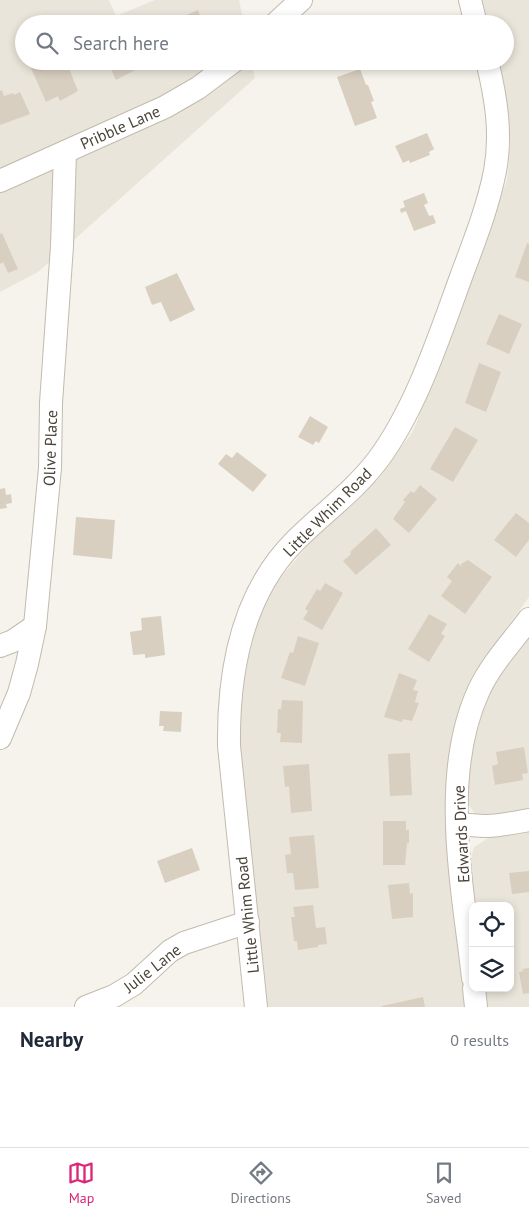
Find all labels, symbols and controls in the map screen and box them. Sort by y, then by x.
search box [15,15,514,70]
icon: search [33,29,61,57]
text: Search here [73,31,169,55]
street label: Pribble Lane [77,101,163,153]
street label: Olive Place [39,409,61,487]
street label: Little Whim Road [278,463,376,561]
street label: Edwards Drive [448,785,474,883]
street label: Little Whim Road [231,855,263,975]
map controls [469,902,514,992]
button: locate [469,902,514,947]
street label: Julie Lane [118,939,185,997]
button: layers [469,947,514,992]
text: Nearby [20,1026,83,1053]
text: 0 results [450,1030,509,1050]
tab: Map [67,1159,95,1207]
tab: Directions [230,1159,291,1207]
tab: Saved [426,1159,462,1207]

